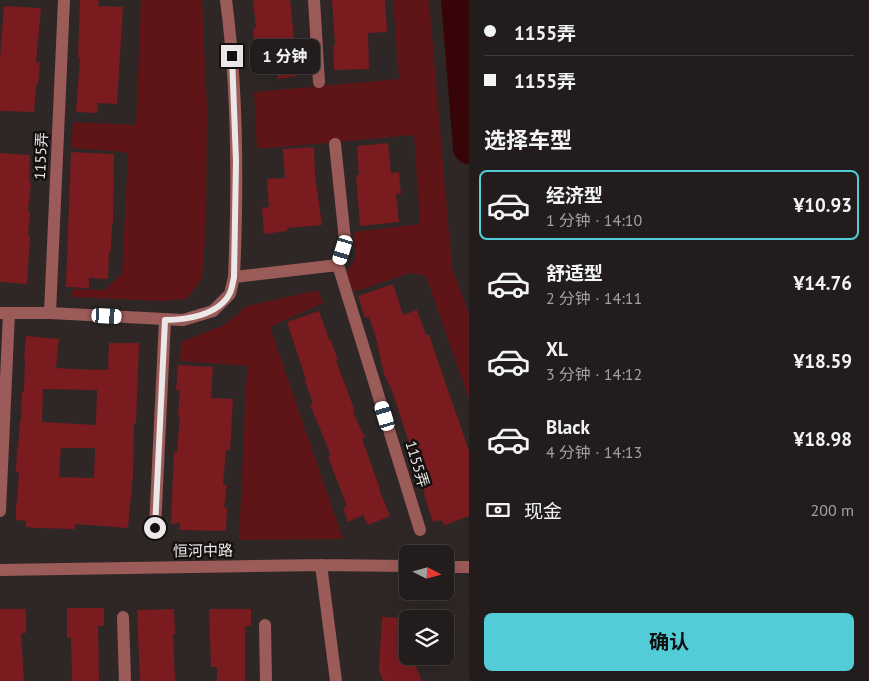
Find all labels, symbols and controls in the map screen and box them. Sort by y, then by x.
text: 1155弄 [514,21,576,45]
callout: 1 分钟 [250,38,320,74]
route end [221,45,243,67]
text: 1 分钟 [262,46,308,66]
text: 1155弄 [514,69,576,93]
text: 选择车型 [484,126,572,154]
street label: 1155弄 [30,132,51,180]
icon: car [486,183,531,228]
text: 经济型 [546,183,603,207]
text: ¥10.93 [793,193,852,217]
text: 1 分钟 · 14:10 [546,210,642,230]
car [331,233,354,267]
icon: car [486,261,531,306]
text: 舒适型 [546,261,603,285]
text: ¥14.76 [793,271,852,295]
text: 2 分钟 · 14:11 [546,288,642,308]
car [91,308,122,324]
text: XL [546,337,568,361]
icon: car [486,339,531,384]
text: ¥18.59 [793,349,852,373]
text: 3 分钟 · 14:12 [546,364,642,384]
car [373,399,396,433]
text: Black [546,415,590,439]
icon: car [486,417,531,462]
text: ¥18.98 [793,427,852,451]
street label: 1155弄 [401,438,434,489]
text: 4 分钟 · 14:13 [546,442,642,462]
icon: cash [484,496,512,524]
text: 现金 [524,499,562,523]
text: 200 m [811,500,854,520]
route start [144,517,166,539]
street label: 恒河中路 [173,540,233,561]
north arrow [399,545,454,600]
map controls [399,545,454,665]
button: layers [399,610,454,665]
button: 确认 [484,613,854,671]

